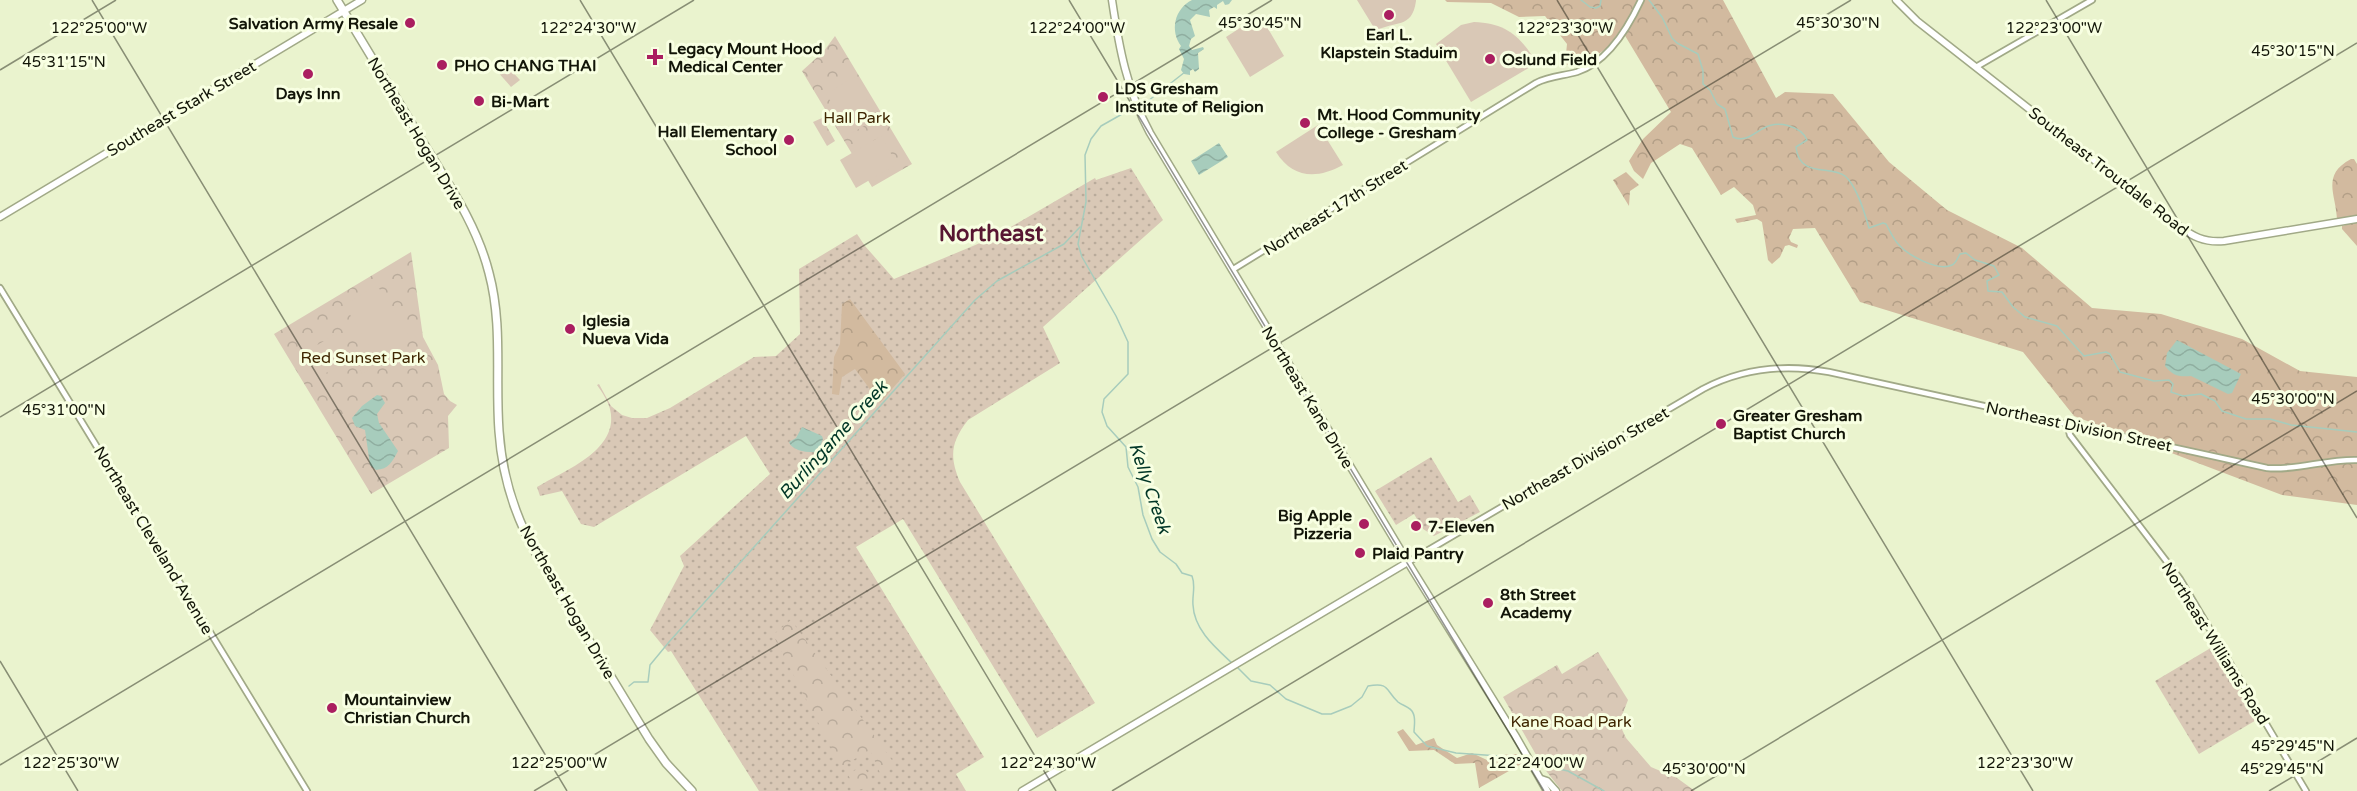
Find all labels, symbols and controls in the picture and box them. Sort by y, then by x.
marker: Earl L. Klapstein Staduim [1382,8,1396,22]
place label: Salvation Army Resale [229,14,398,34]
text: 45°30'45"N [1218,14,1302,32]
text: 45°30'30"N [1796,14,1880,32]
marker: Salvation Army Resale [403,16,417,30]
text: 122°25'00"W [51,19,147,37]
text: 122°24'30"W [540,19,636,37]
text: 122°24'00"W [1029,19,1125,37]
text: 122°23'30"W [1517,19,1613,37]
text: 122°23'00"W [2006,19,2102,37]
place label: Earl L. Klapstein Staduim [1320,25,1458,63]
place label: Legacy Mount Hood Medical Center [668,39,823,77]
text: 45°30'15"N [2251,42,2335,60]
marker: Legacy Mount Hood Medical Center [646,48,664,66]
place label: Oslund Field [1502,50,1597,70]
marker: Oslund Field [1483,52,1497,66]
text: 45°31'15"N [22,53,106,71]
street label: Northeast Hogan Drive [363,54,470,213]
street label: Southeast Stark Street [103,56,260,161]
place label: PHO CHANG THAI [454,56,597,76]
marker: PHO CHANG THAI [435,58,449,72]
marker: Days Inn [301,67,315,81]
place label: LDS Gresham Institute of Religion [1115,79,1264,117]
place label: Days Inn [275,84,341,104]
marker: LDS Gresham Institute of Religion [1096,90,1110,104]
place label: Bi-Mart [491,92,550,112]
marker: Bi-Mart [472,94,486,108]
street label: Southeast Troutdale Road [2024,103,2192,241]
place label: Mt. Hood Community College - Gresham [1317,105,1481,143]
park label: Hall Park [823,108,891,128]
marker: Mt. Hood Community College - Gresham [1298,116,1312,130]
place label: Hall Elementary School [657,122,777,160]
marker: Hall Elementary School [782,133,796,147]
street label: Northeast 17th Street [1260,155,1411,260]
district label: Northeast [939,221,1044,247]
place label: Iglesia Nueva Vida [582,311,669,349]
marker: Iglesia Nueva Vida [563,322,577,336]
street label: Northeast Kane Drive [1257,323,1358,472]
park label: Red Sunset Park [300,348,426,368]
water label: Burlingame Creek [774,375,893,504]
text: 45°30'00"N [2251,390,2335,408]
street label: Northeast Division Street [1984,397,2174,456]
text: 45°31'00"N [22,401,106,419]
street label: Northeast Division Street [1498,403,1673,515]
place label: Greater Gresham Baptist Church [1733,406,1862,444]
marker: Greater Gresham Baptist Church [1714,417,1728,431]
water label: Kelly Creek [1124,440,1176,537]
street label: Northeast Cleveland Avenue [89,443,217,638]
place label: Big Apple Pizzeria [1278,506,1352,544]
marker: Big Apple Pizzeria [1357,517,1371,531]
place label: 7-Eleven [1428,517,1495,537]
marker: 7-Eleven [1409,519,1423,533]
street label: Northeast Hogan Drive [515,522,619,683]
place label: Plaid Pantry [1372,544,1464,564]
marker: Plaid Pantry [1353,546,1367,560]
street label: Northeast Williams Road [2157,559,2273,729]
place label: 8th Street Academy [1500,585,1577,623]
marker: 8th Street Academy [1481,596,1495,610]
place label: Mountainview Christian Church [344,690,470,728]
marker: Mountainview Christian Church [325,701,339,715]
park label: Kane Road Park [1510,712,1632,732]
text: 45°29'45"N [2251,737,2335,755]
text: 122°25'30"W [23,754,119,772]
text: 122°25'00"W [511,754,607,772]
text: 122°24'30"W [1000,754,1096,772]
text: 122°24'00"W [1488,754,1584,772]
text: 122°23'30"W [1977,754,2073,772]
text: 45°30'00"N [1662,760,1746,778]
text: 45°29'45"N [2240,760,2324,778]

